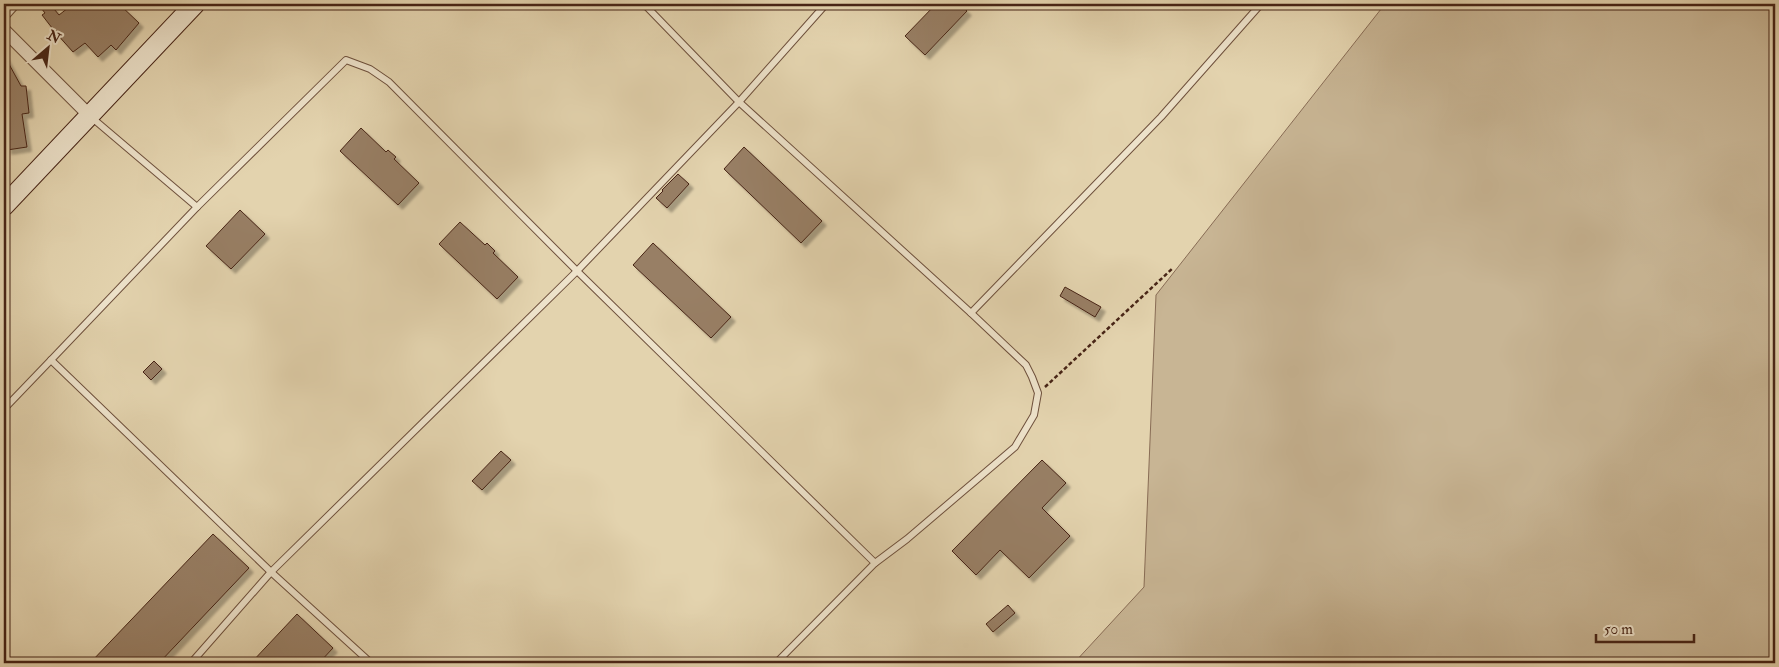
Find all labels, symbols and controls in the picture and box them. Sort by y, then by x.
north arrow [22,22,72,72]
text: N [43,26,64,48]
scale bar [1596,612,1694,644]
text: 50 m [1604,620,1633,639]

